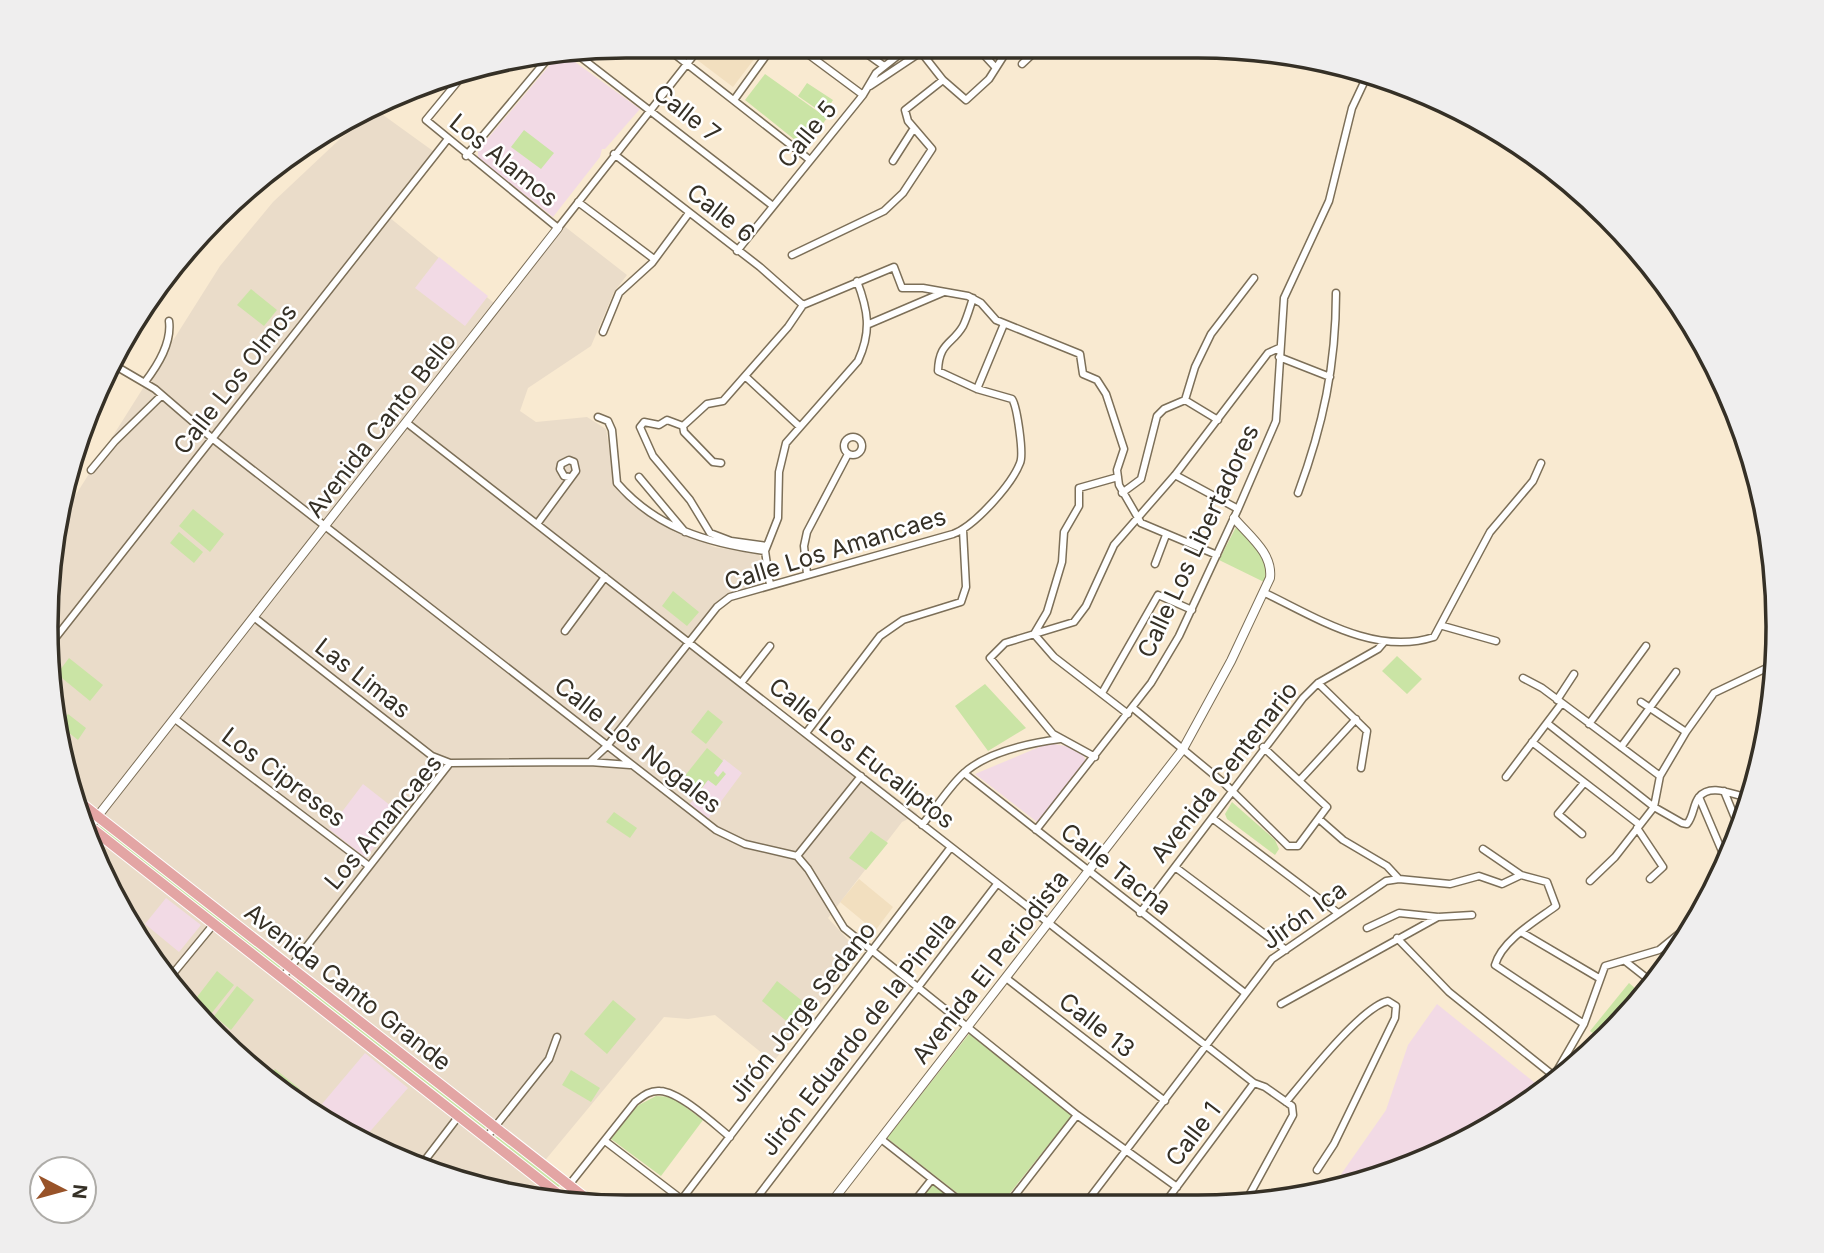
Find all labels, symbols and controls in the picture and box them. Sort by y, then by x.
street label: Calle 7 [648,78,726,148]
street label: Calle 5 [771,95,843,173]
street label: Los Alamos [444,107,564,213]
street label: Calle 6 [681,177,761,249]
street label: Calle Los Olmos [167,298,303,460]
street label: Avenida Canto Bello [300,327,462,523]
street label: Calle Los Libertadores [1131,420,1265,662]
street label: Calle Los Amancaes [721,501,949,597]
street label: Las Limas [310,632,416,724]
street label: Calle Los Nogales [549,671,727,819]
street label: Calle Los Eucaliptos [763,671,961,835]
street label: Avenida Centenario [1144,676,1304,868]
street label: Los Cipreses [216,721,352,833]
street label: Los Amancaes [318,749,448,895]
street label: Calle Tacna [1055,817,1177,921]
street label: Avenida El Periodista [906,865,1074,1069]
street label: Jirón Ica [1256,875,1352,955]
street label: Avenida Canto Grande [239,897,457,1077]
street label: Jirón Eduardo de la Pinella [754,907,962,1161]
street label: Jirón Jorge Sedano [722,916,882,1108]
street label: Calle 13 [1053,986,1141,1064]
street label: Calle 1 [1159,1096,1227,1172]
north arrow [28,1155,98,1225]
text: N [67,1183,92,1200]

